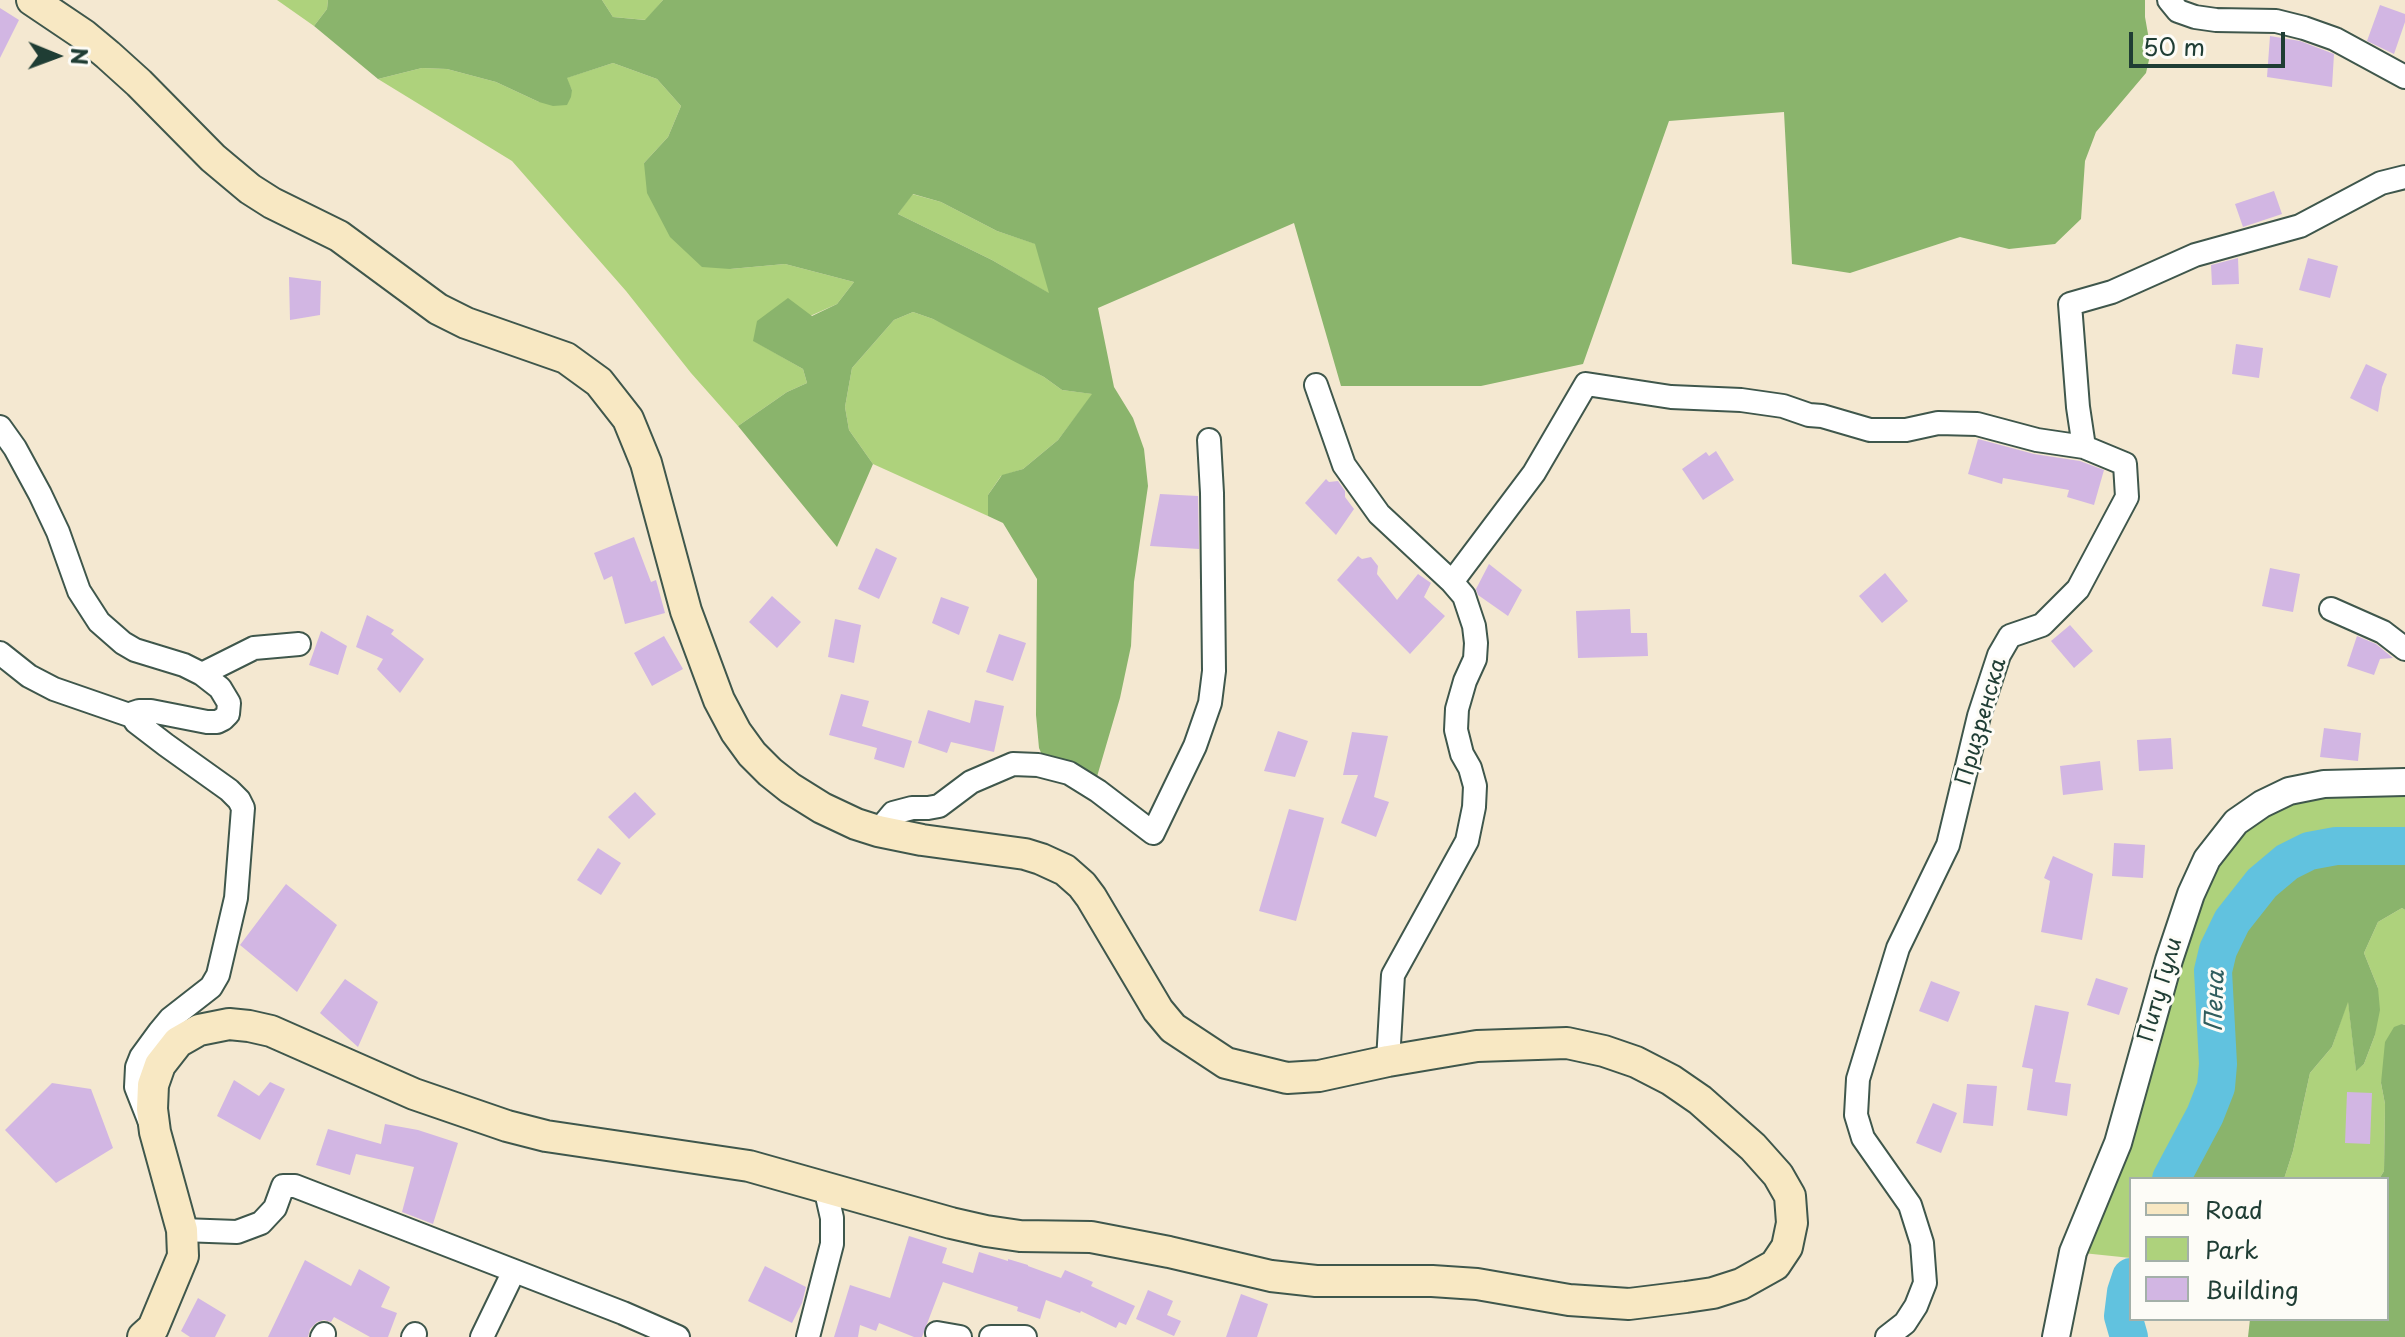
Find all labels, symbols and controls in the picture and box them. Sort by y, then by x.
north arrow [16,16,96,96]
scale bar [2133,16,2289,66]
text: 50 m [2143,28,2205,64]
text: N [64,47,97,65]
street label: Призренска [1951,655,2013,789]
street label: Питу Гули [2134,935,2188,1045]
water label: Пена [2201,970,2231,1032]
legend [2129,1177,2389,1321]
text: Road [2205,1191,2263,1227]
text: Park [2205,1231,2259,1267]
text: Building [2205,1271,2299,1307]

